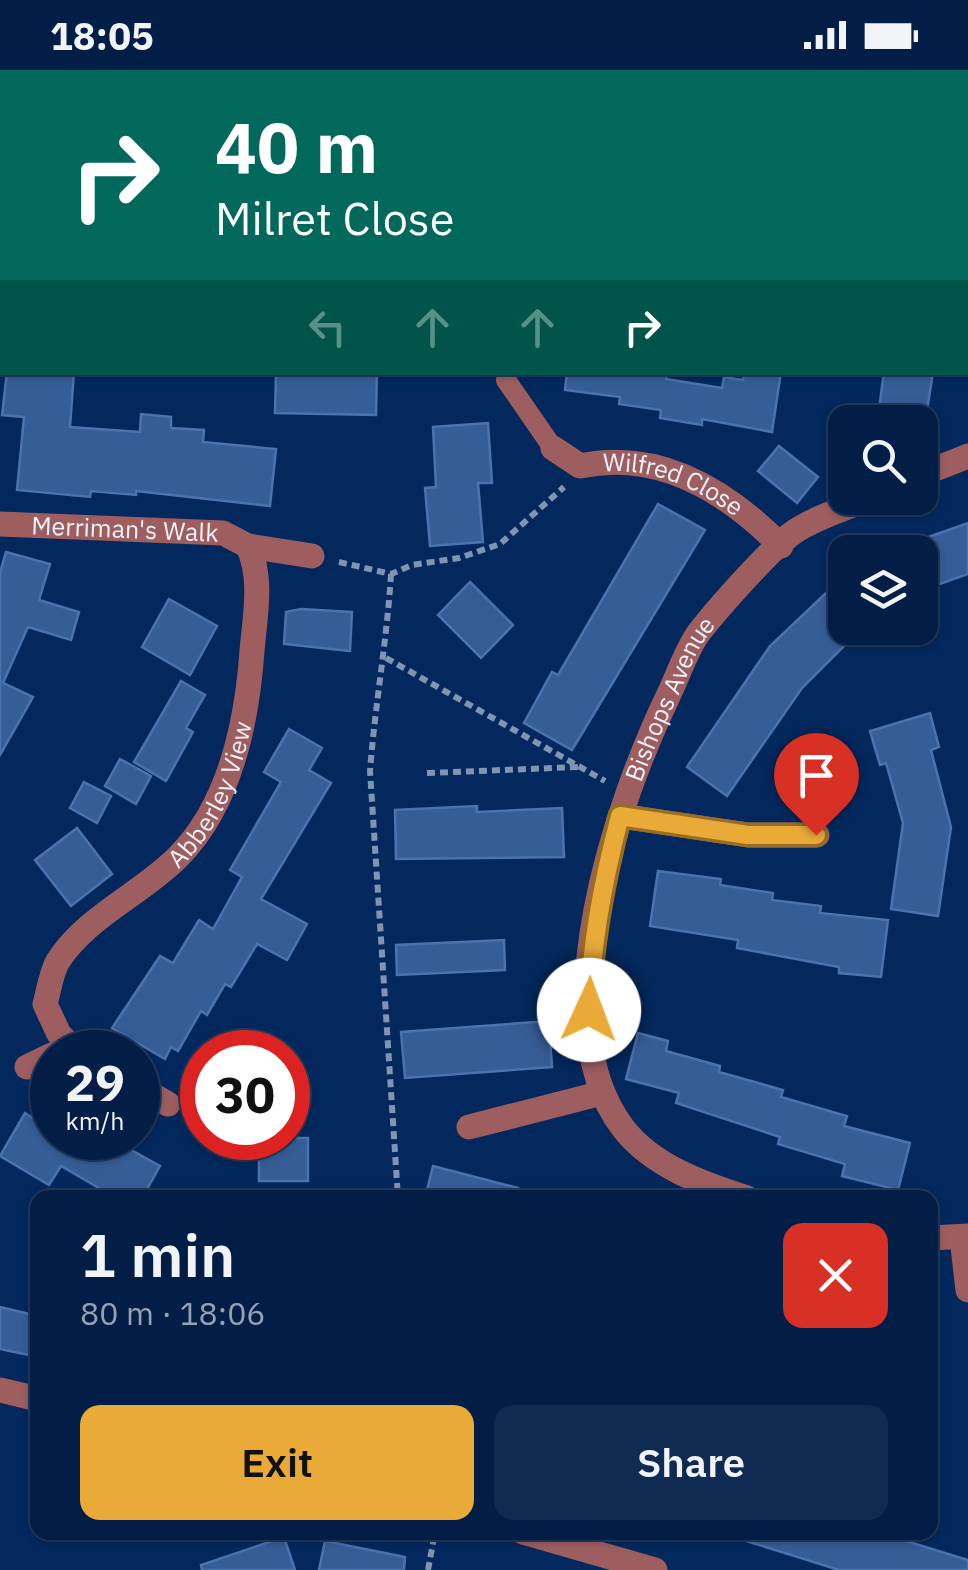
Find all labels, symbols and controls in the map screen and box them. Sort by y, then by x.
text: 18:05 [50,11,154,60]
text: 40 m [215,101,378,192]
icon: right [50,110,180,240]
text: Milret Close [215,189,454,247]
icon: left [300,300,355,355]
icon: ahead [405,300,460,355]
icon: ahead [510,300,565,355]
icon: right [615,300,670,355]
map controls [828,405,938,645]
button: search [828,405,938,515]
street label: Wilfred Close [603,445,751,523]
street label: Merriman's Walk [31,508,219,549]
button: layers [828,535,938,645]
street label: Bishops Avenue [617,609,722,786]
street label: Abberley View [160,718,259,874]
pin [774,733,859,836]
icon: arrive [789,748,844,803]
position arrow [537,958,641,1062]
speed limit sign: 30 [180,1030,310,1160]
text: 29 [65,1050,125,1115]
text: km/h [66,1104,124,1137]
text: 1 min [80,1215,235,1294]
button: close [783,1223,888,1328]
text: 80 m · 18:06 [80,1292,266,1334]
button: Exit [80,1405,474,1520]
button: Share [494,1405,888,1520]

